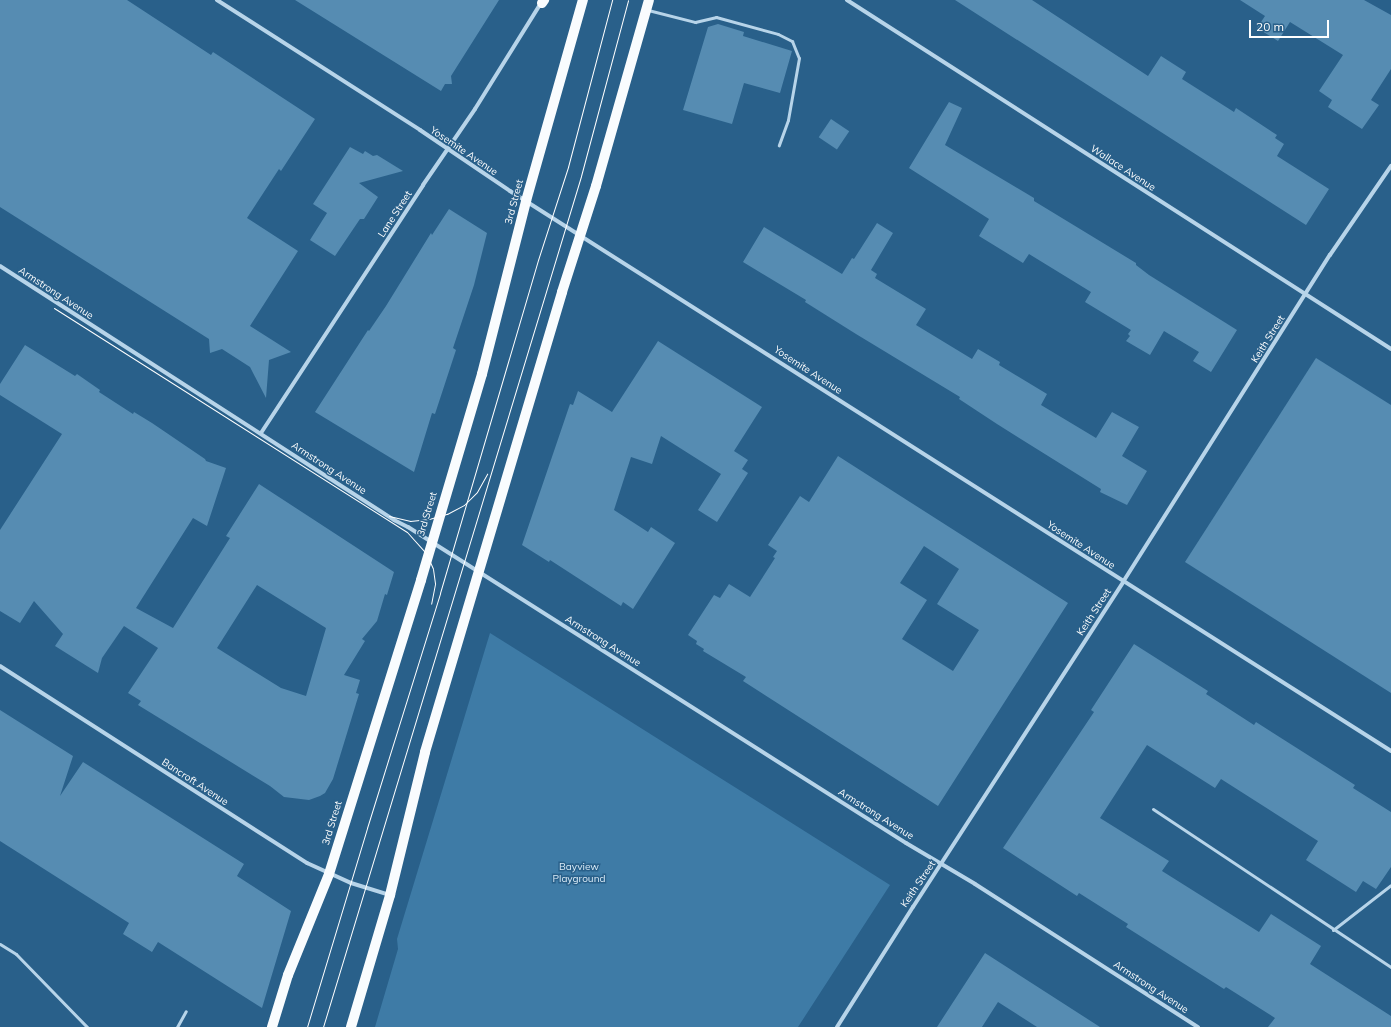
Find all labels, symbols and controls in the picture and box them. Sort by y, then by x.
scale bar [1251,12,1331,38]
text: 20 m [1256,19,1284,34]
street label: Yosemite Avenue [428,124,500,178]
street label: Wallace Avenue [1088,143,1158,193]
street label: 3rd Street [502,178,526,226]
street label: Lane Street [376,189,414,239]
street label: Armstrong Avenue [16,264,96,322]
street label: Keith Street [1249,313,1287,365]
street label: Yosemite Avenue [772,343,844,397]
street label: Armstrong Avenue [289,439,369,497]
street label: 3rd Street [415,490,439,538]
street label: Yosemite Avenue [1045,518,1117,572]
street label: Keith Street [1074,586,1114,638]
street label: Armstrong Avenue [563,613,643,669]
street label: Bancroft Avenue [159,756,231,808]
street label: Armstrong Avenue [836,786,916,842]
street label: 3rd Street [320,799,344,847]
street label: Keith Street [898,858,938,910]
park label: Bayview Playground [552,860,606,884]
street label: Armstrong Avenue [1111,958,1191,1016]

